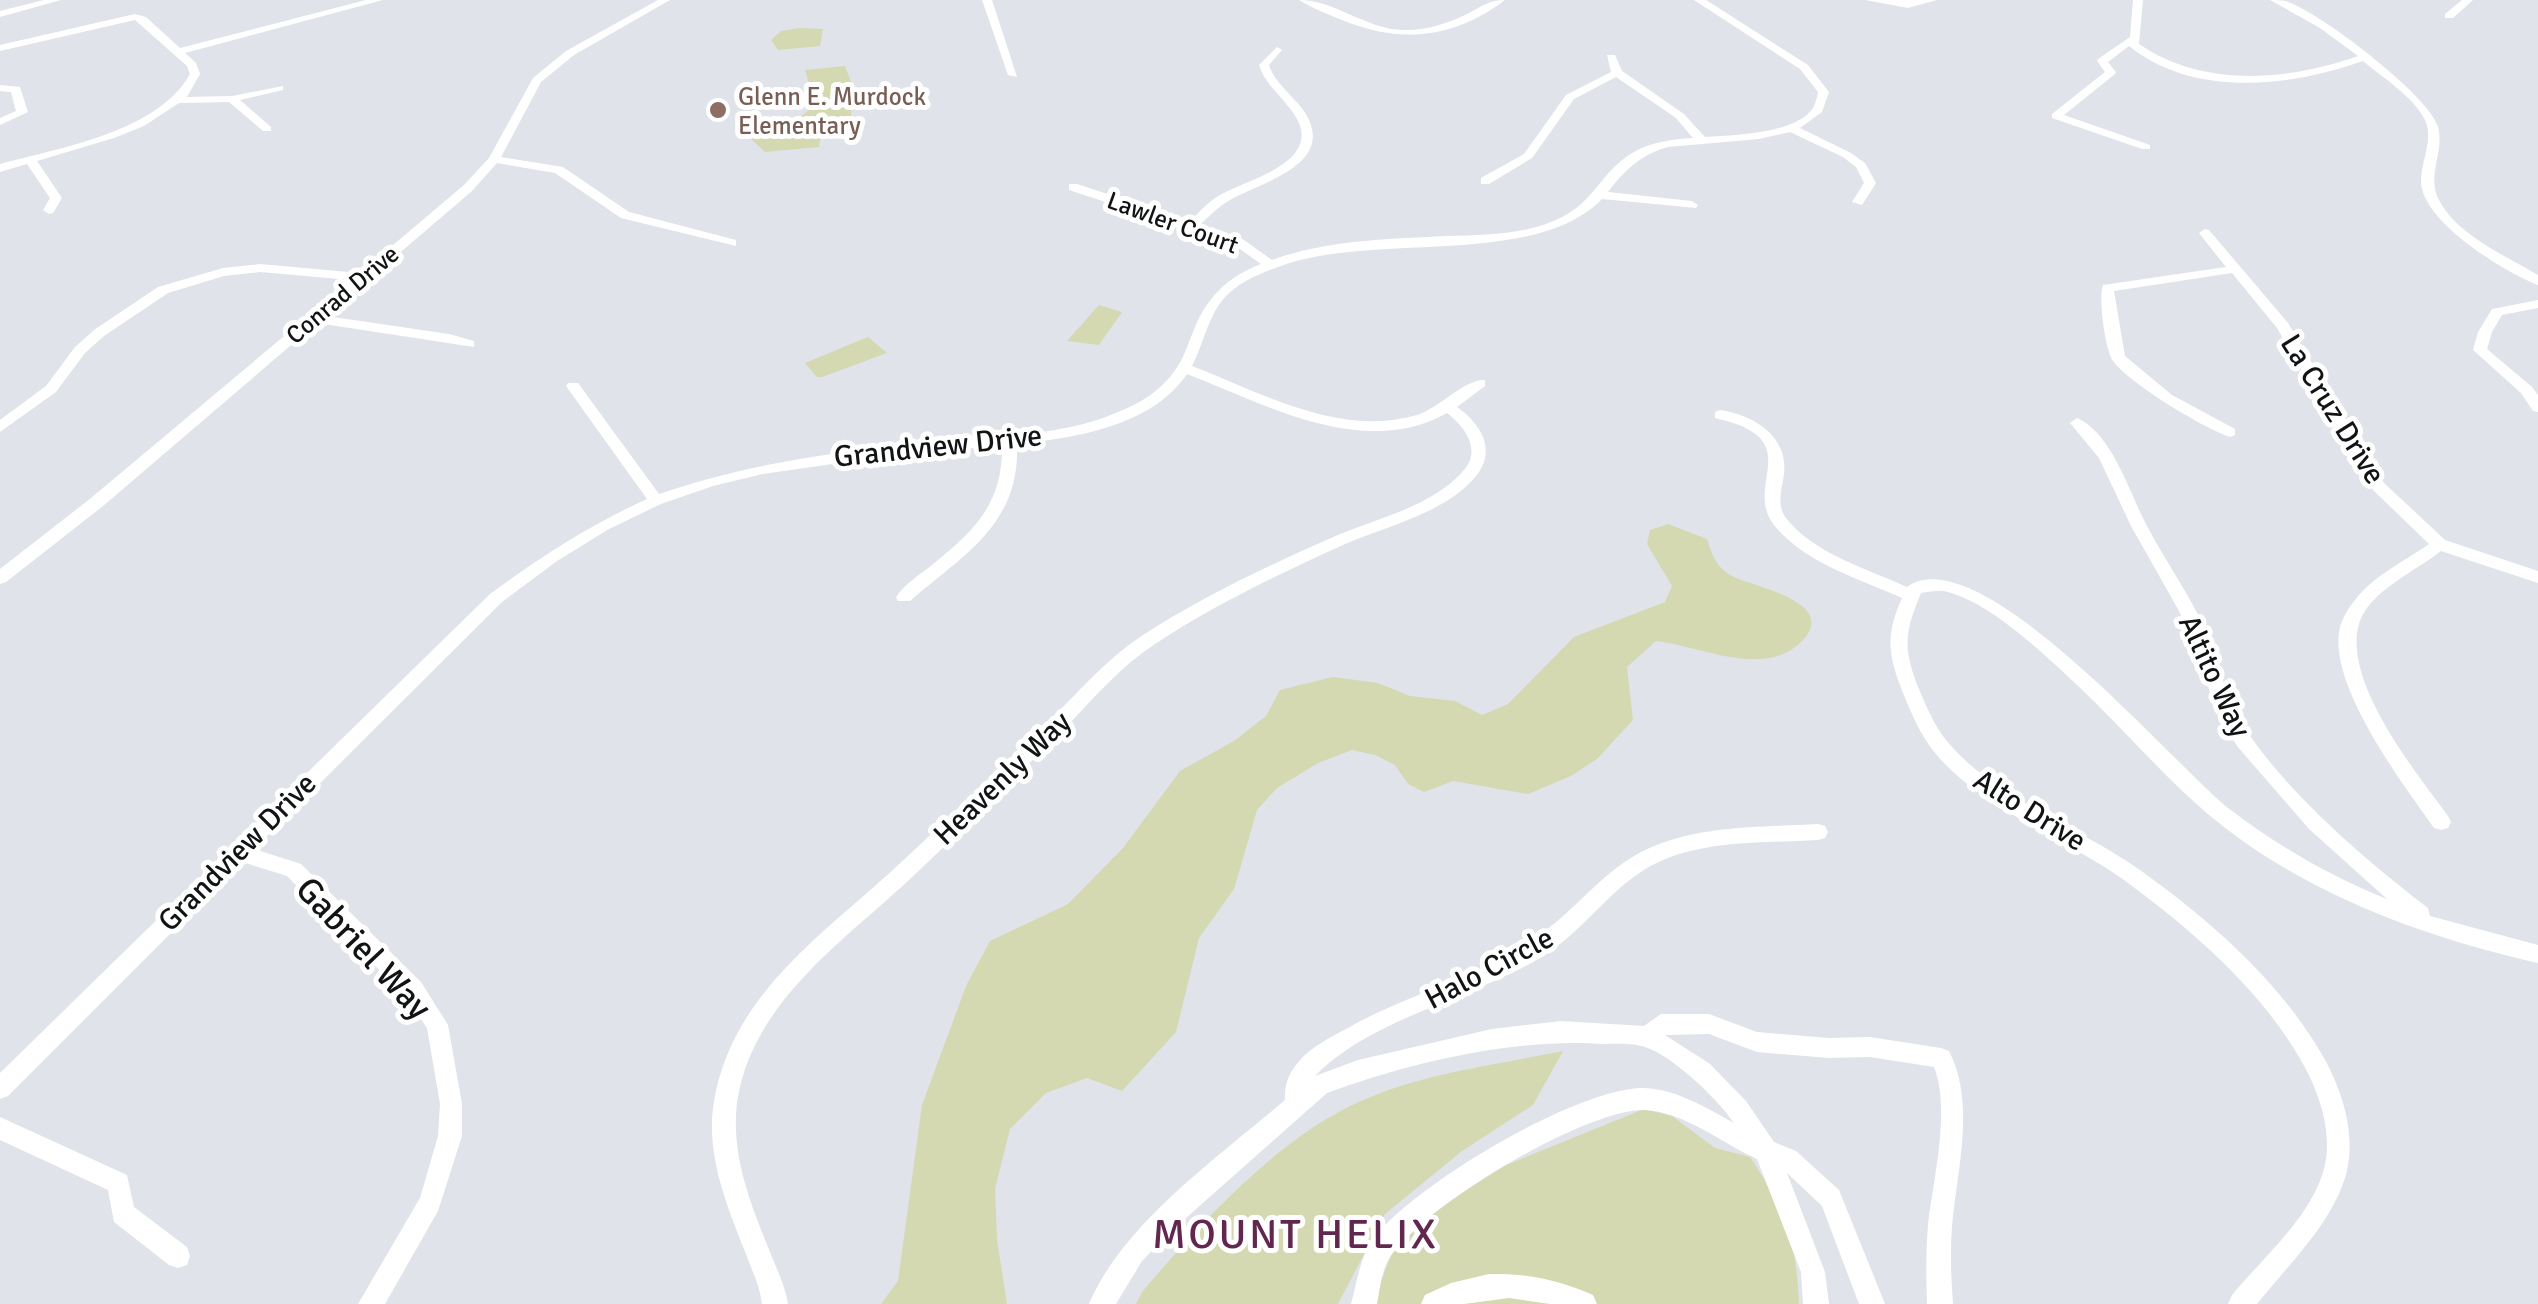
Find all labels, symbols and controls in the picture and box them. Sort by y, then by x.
place label: Glenn E. Murdock Elementary [738,81,927,141]
marker: Glenn E. Murdock Elementary [707,99,729,121]
street label: Lawler Court [1103,184,1243,261]
street label: Conrad Drive [280,238,405,351]
street label: La Cruz Drive [2272,327,2393,491]
street label: Grandview Drive [832,417,1044,476]
street label: Altito Way [2170,609,2259,743]
street label: Heavenly Way [926,704,1079,853]
street label: Alto Drive [1967,761,2093,859]
street label: Grandview Drive [150,765,324,939]
street label: Gabriel Way [287,868,441,1029]
street label: Halo Circle [1419,919,1560,1018]
district label: MOUNT HELIX [1152,1209,1438,1260]

